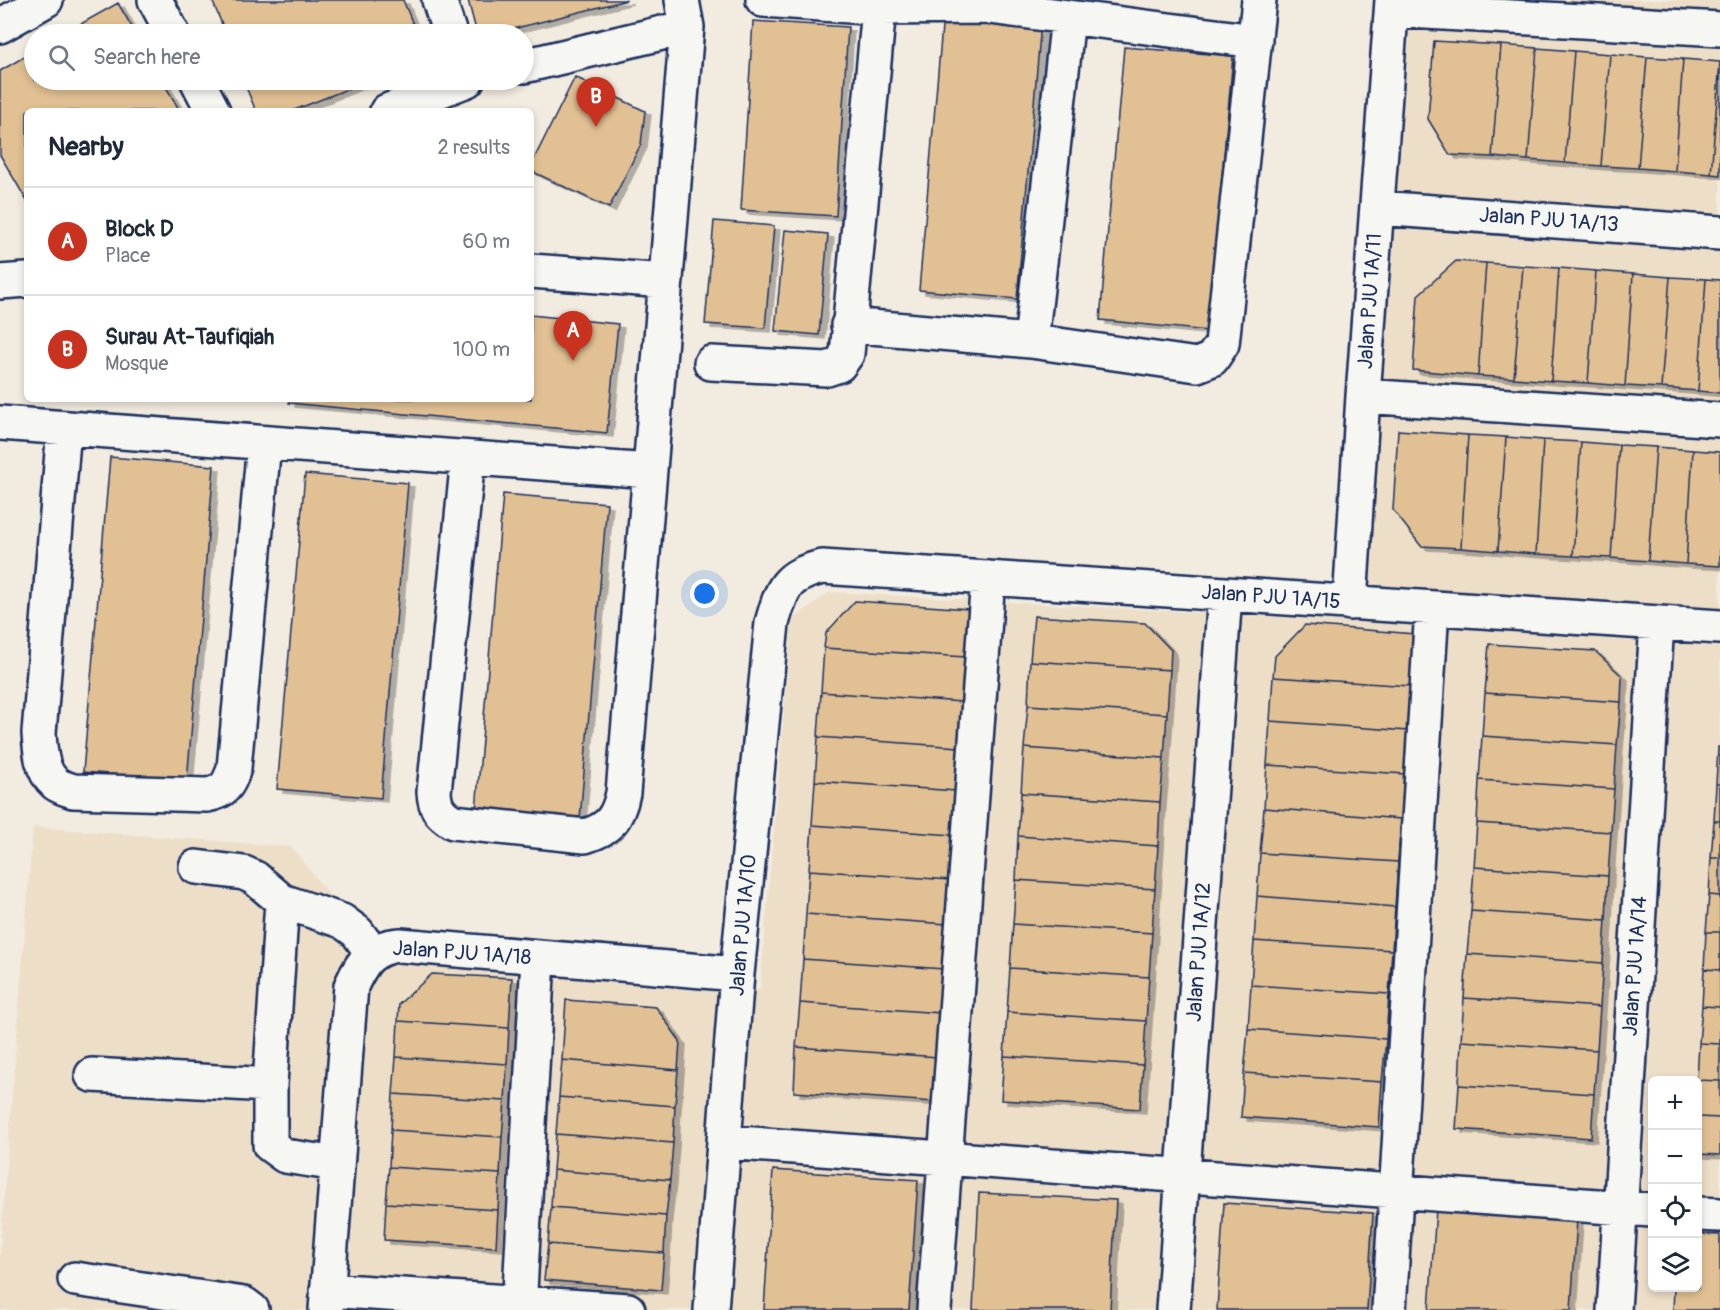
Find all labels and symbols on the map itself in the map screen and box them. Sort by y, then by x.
pin: B [576,78,616,127]
street label: Jalan PJU 1A/13 [1478,202,1620,238]
street label: Jalan PJU 1A/11 [1352,232,1388,370]
pin: A [554,312,592,361]
your location [690,579,719,608]
street label: Jalan PJU 1A/15 [1200,579,1342,615]
street label: Jalan PJU 1A/10 [723,853,763,997]
street label: Jalan PJU 1A/12 [1181,881,1217,1023]
street label: Jalan PJU 1A/14 [1617,895,1653,1037]
street label: Jalan PJU 1A/18 [392,935,532,971]

